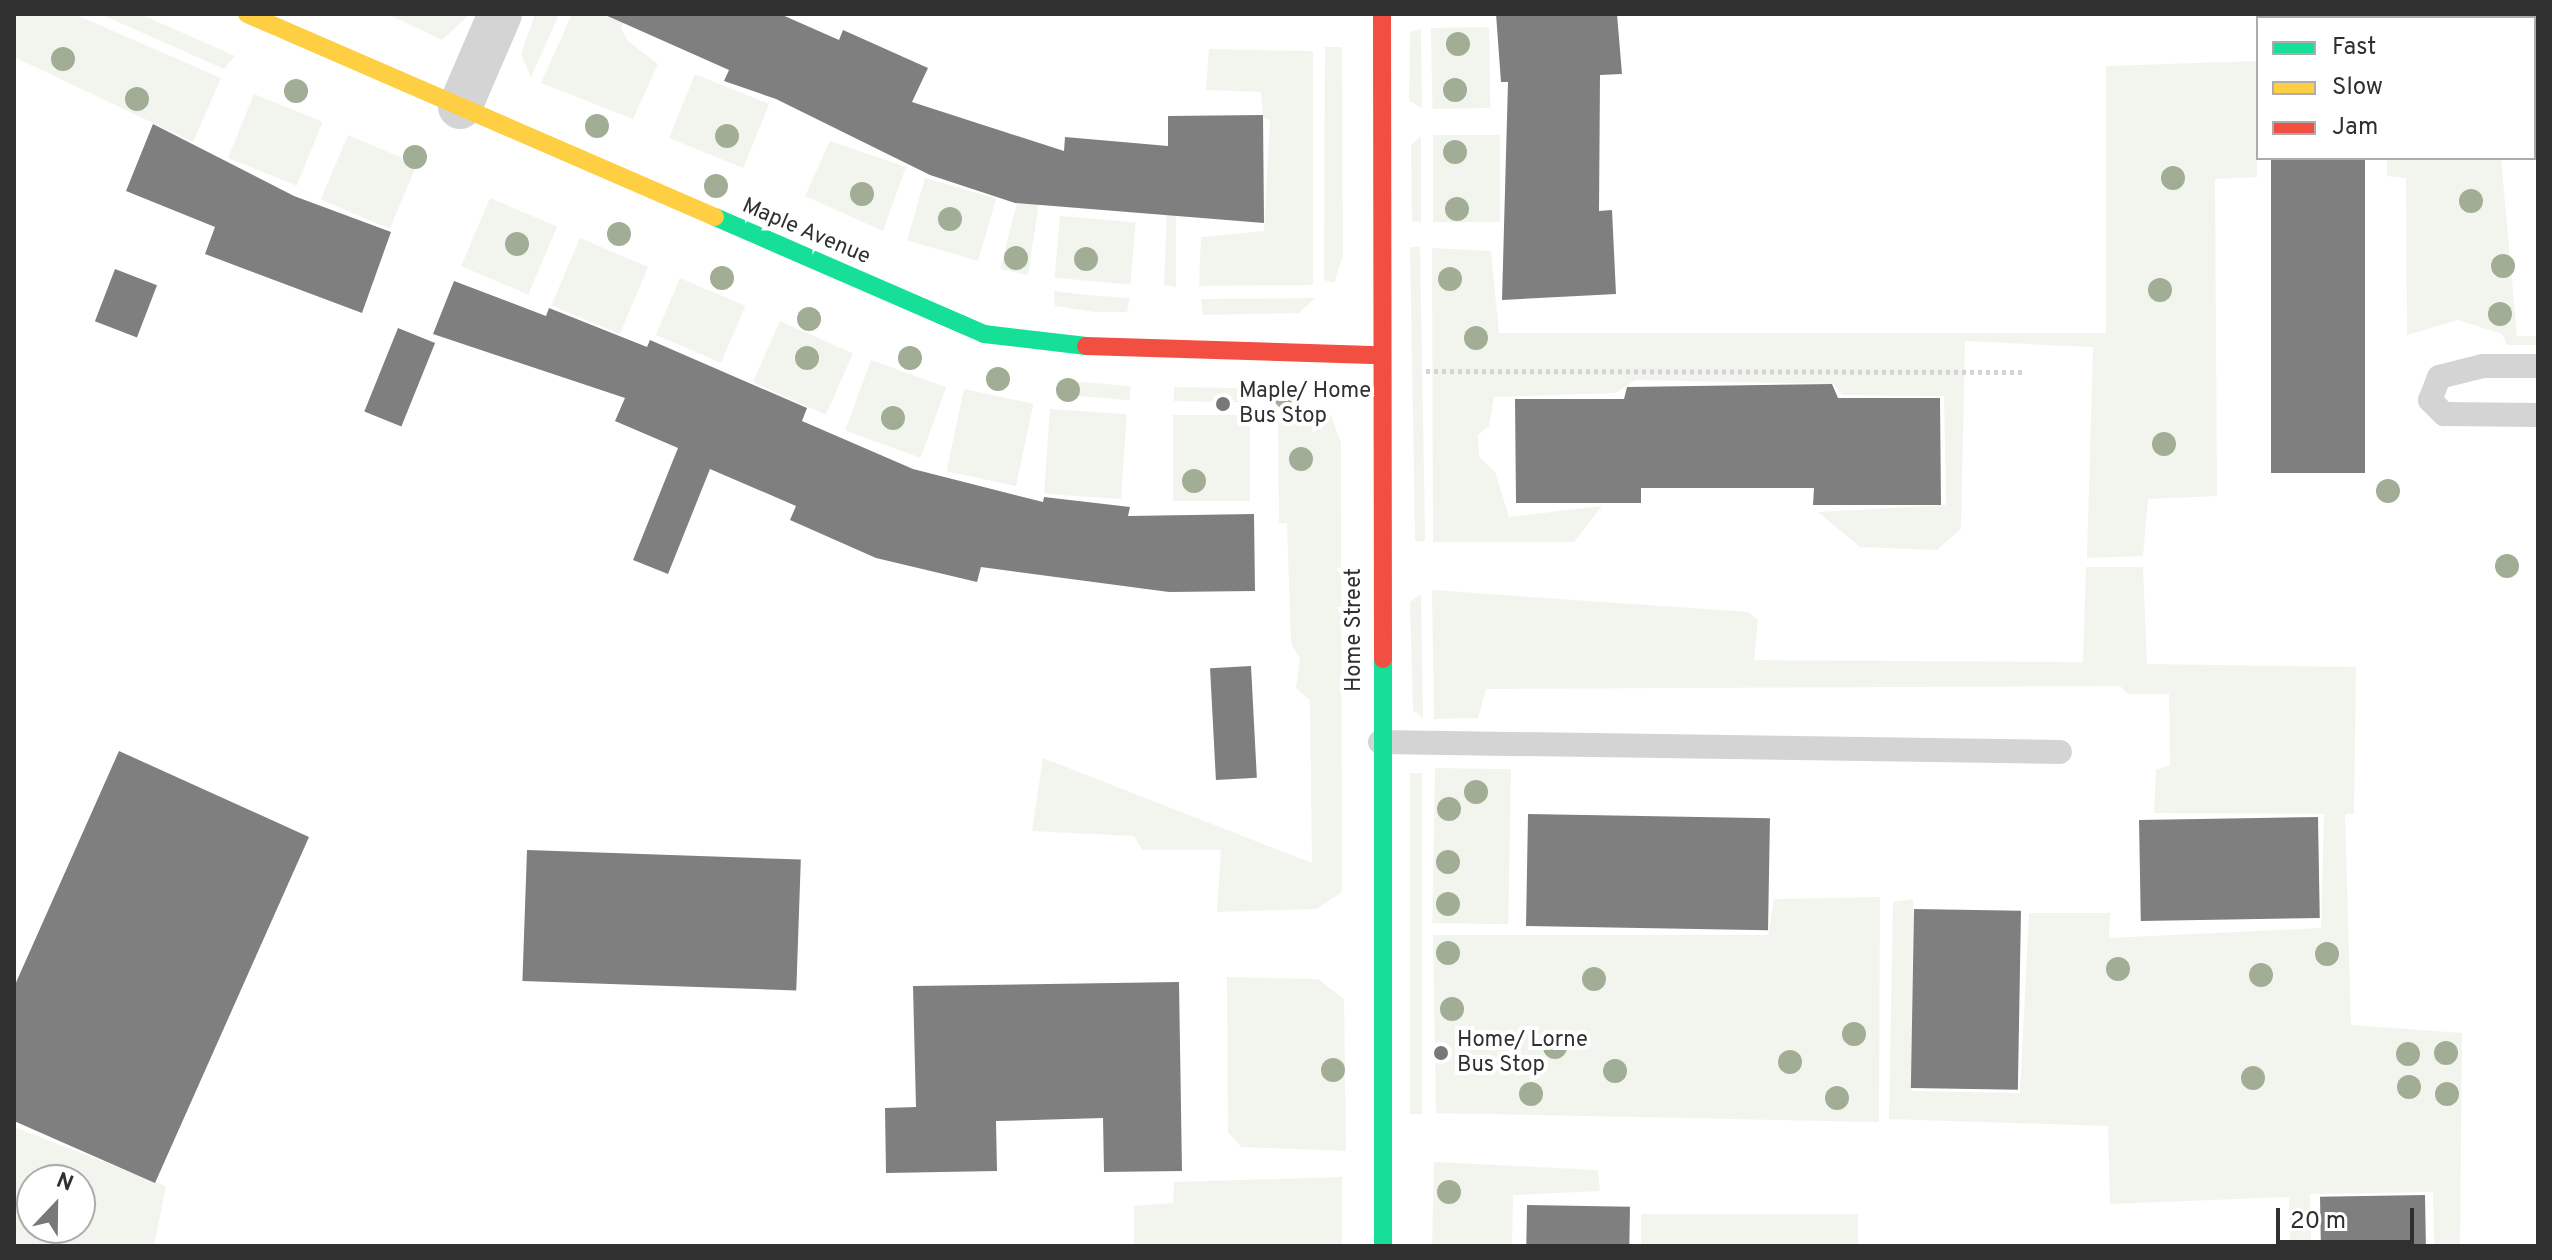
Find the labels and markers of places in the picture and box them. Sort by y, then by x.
place label: Maple/ Home Bus Stop [1239,378,1371,430]
marker: Maple/ Home Bus Stop [1214,395,1232,413]
place label: Home/ Lorne Bus Stop [1457,1027,1588,1078]
marker: Home/ Lorne Bus Stop [1432,1044,1450,1062]

